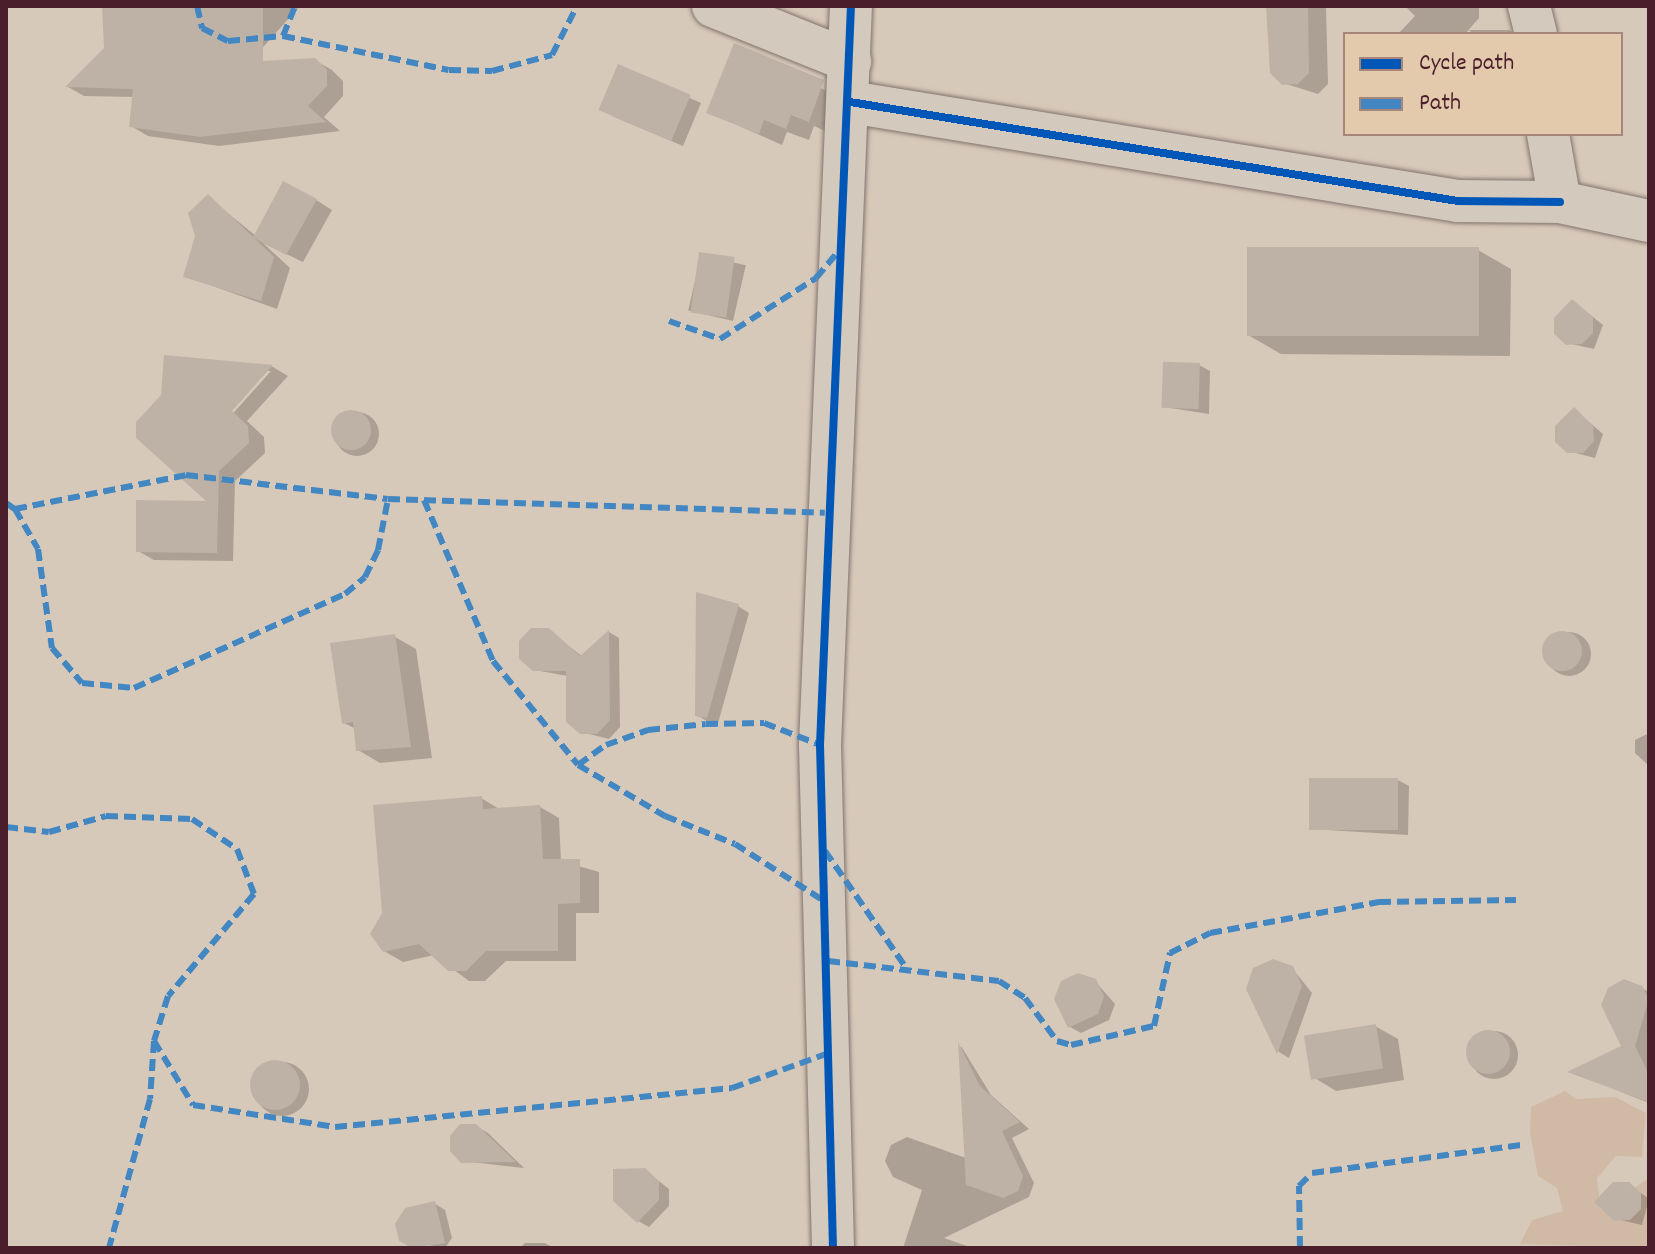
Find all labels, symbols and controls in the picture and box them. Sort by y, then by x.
legend [1343,32,1623,136]
text: Cycle path [1419,47,1514,81]
text: Path [1419,87,1461,121]

